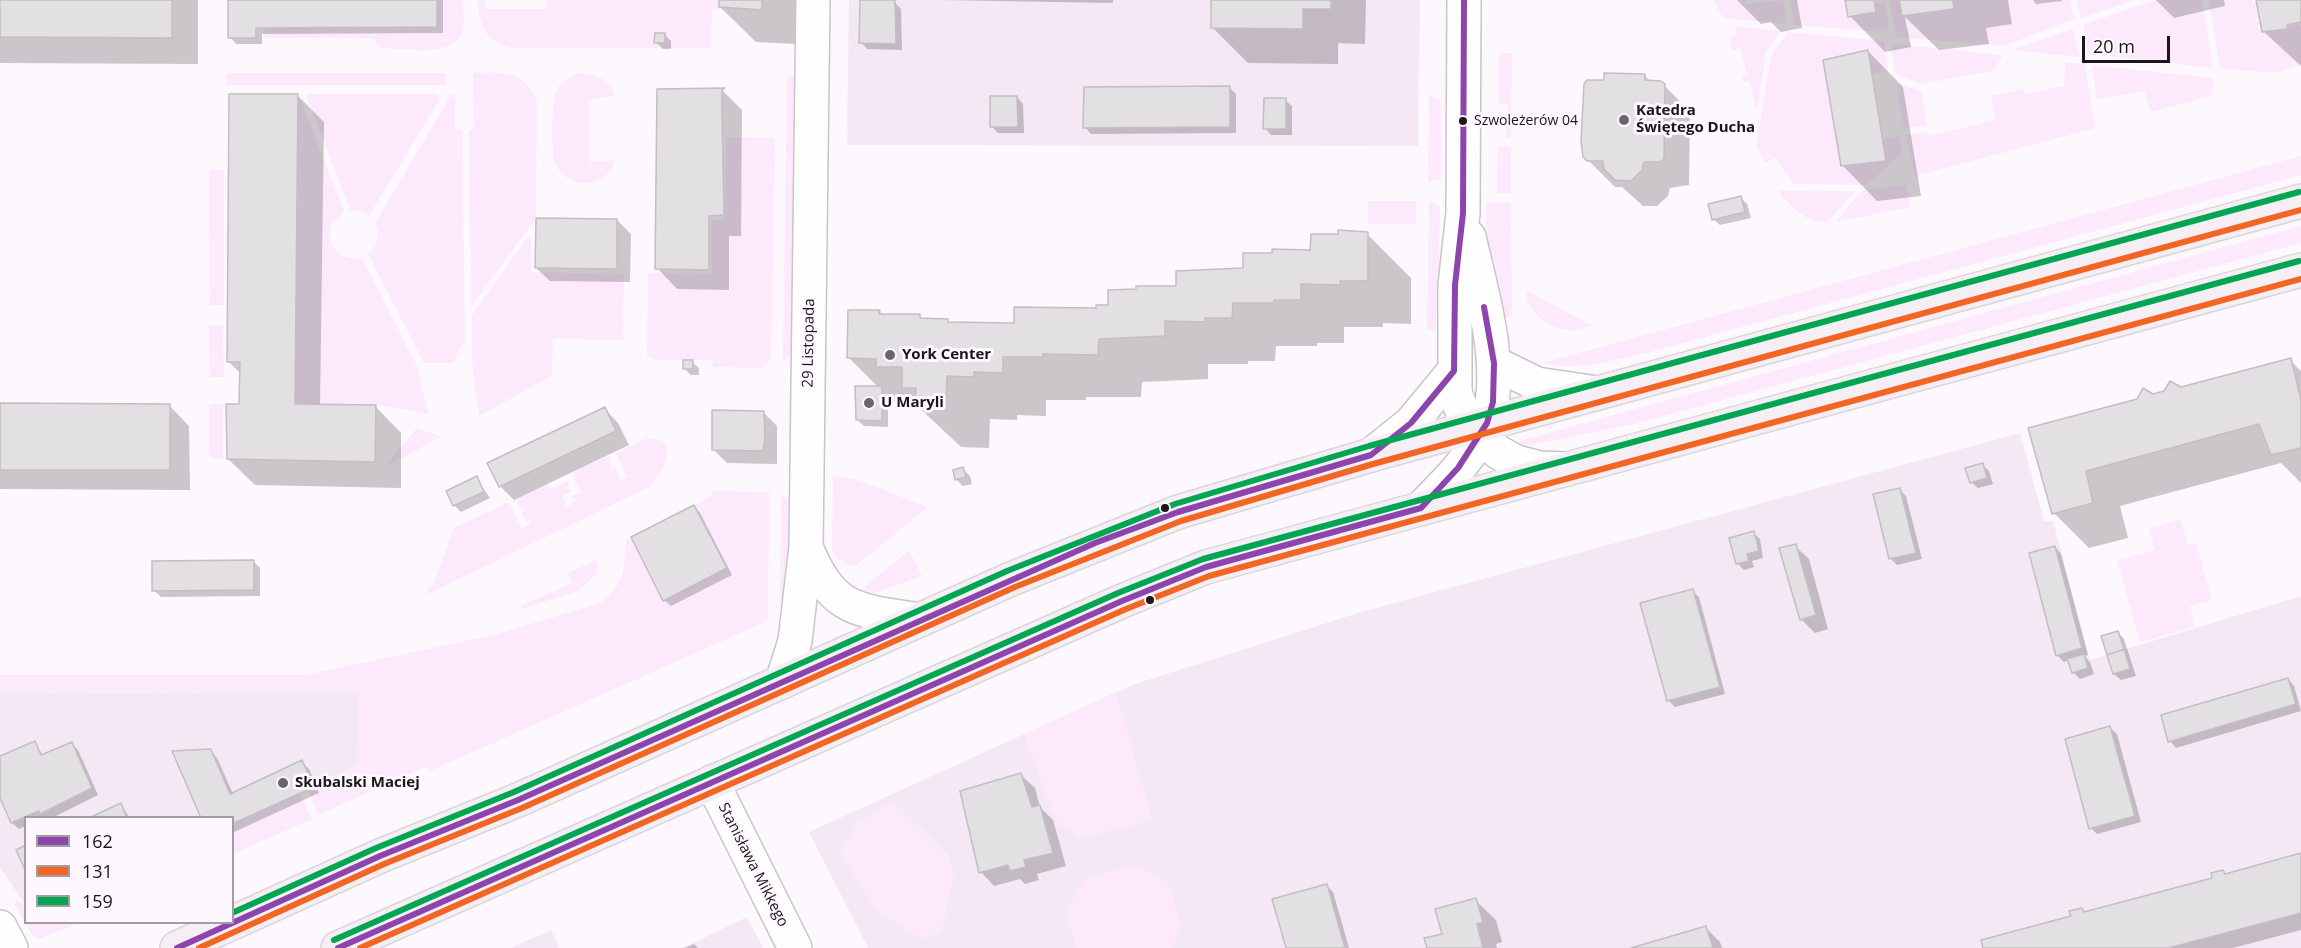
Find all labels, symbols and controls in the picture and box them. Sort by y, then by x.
scale bar [2085,24,2174,62]
text: 20 m [2093,34,2135,58]
place label: Katedra Świętego Ducha [1636,102,1755,137]
place label: Szwoleżerów 04 [1474,113,1578,129]
marker: Katedra Świętego Ducha [1617,113,1631,127]
marker: Szwoleżerów 04 [1457,115,1469,127]
street label: 29 Listopada [799,298,819,388]
place label: York Center [902,346,991,364]
marker: York Center [883,348,897,362]
place label: U Maryli [881,394,944,412]
marker: U Maryli [862,396,876,410]
unlabelled marker [1159,502,1171,514]
unlabelled marker [1144,594,1156,606]
place label: Skubalski Maciej [295,774,420,792]
marker: Skubalski Maciej [276,776,290,790]
street label: Stanisława Mikkego [714,800,792,930]
legend [24,816,234,924]
text: 162 [82,829,113,853]
text: 131 [82,859,113,883]
text: 159 [82,889,113,913]

